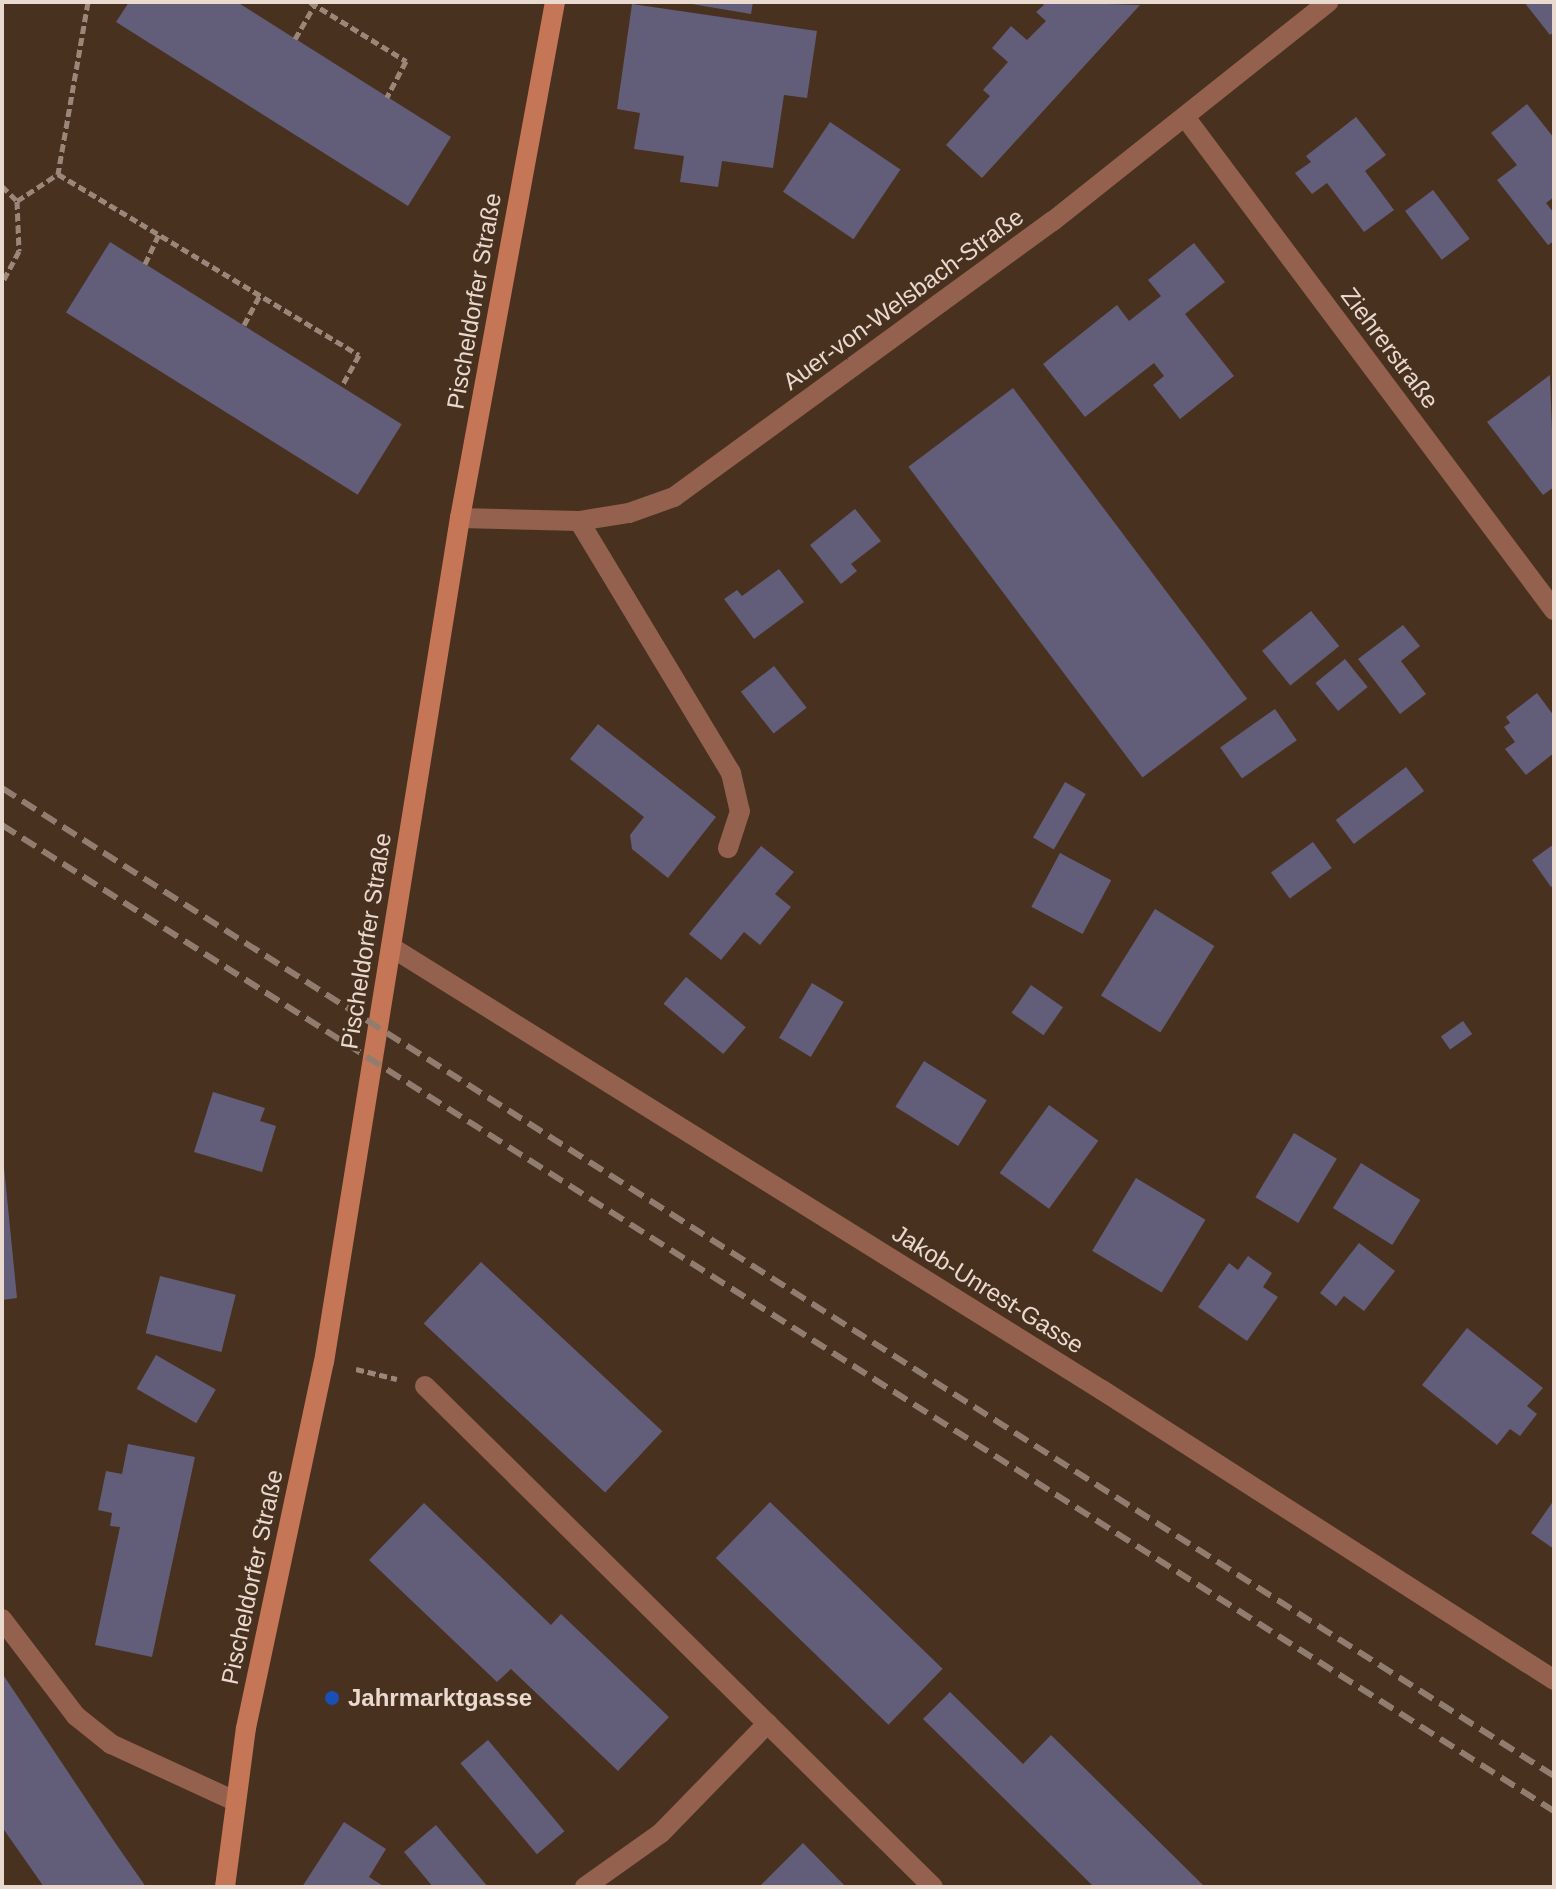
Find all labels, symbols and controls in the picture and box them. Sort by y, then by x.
street label: Pischeldorfer Straße [441,191,507,411]
street label: Auer-von-Welsbach-Straße [777,202,1029,396]
street label: Ziehrerstraße [1335,282,1445,414]
street label: Pischeldorfer Straße [335,831,397,1051]
street label: Jakob-Unrest-Gasse [887,1218,1089,1360]
street label: Pischeldorfer Straße [215,1467,289,1687]
place label: Jahrmarktgasse [348,1684,532,1712]
marker: Jahrmarktgasse [323,1689,341,1707]

